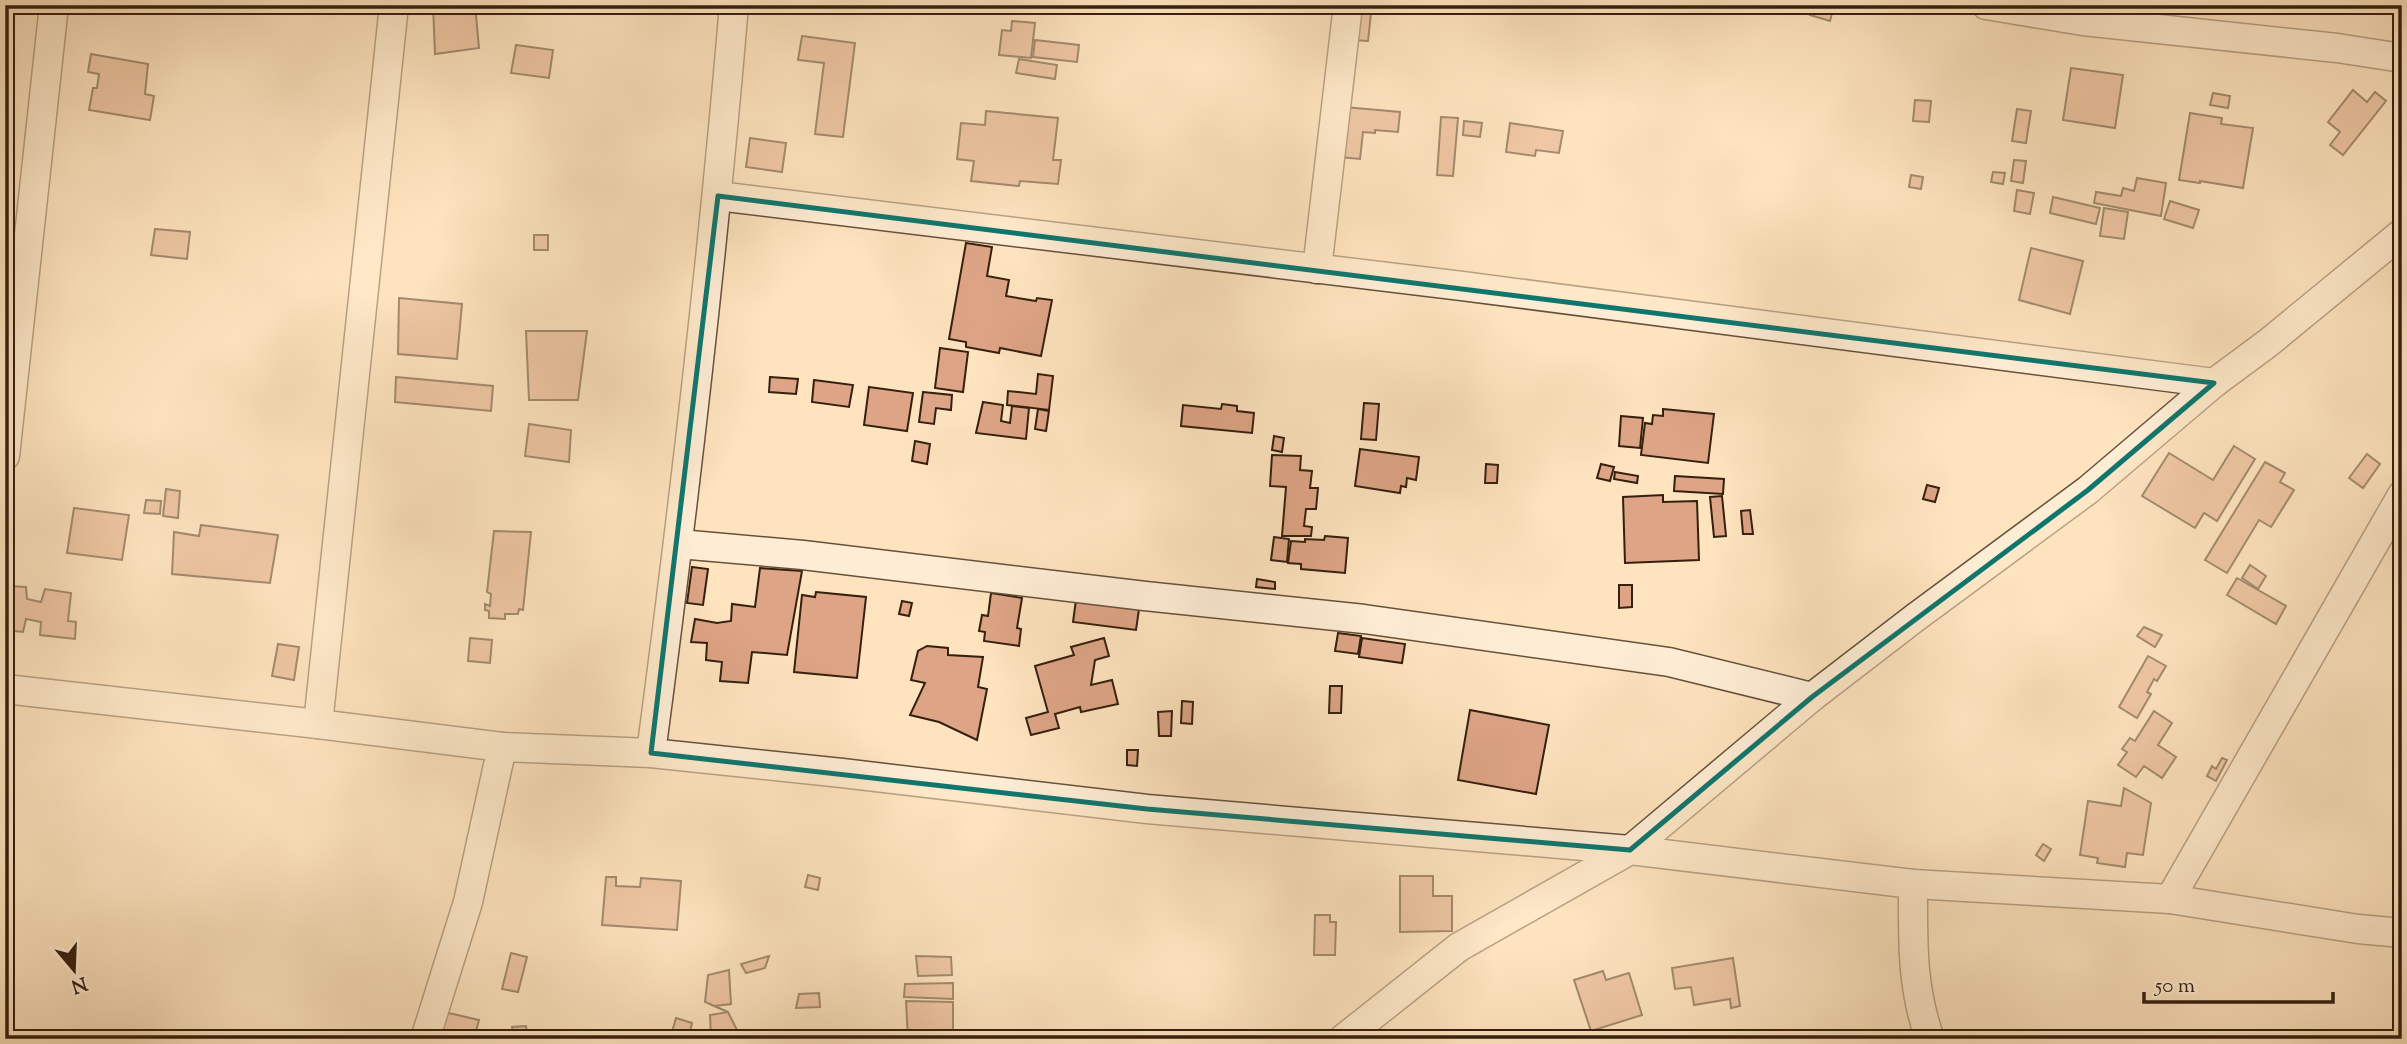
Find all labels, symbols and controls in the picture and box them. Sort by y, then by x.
north arrow [38,936,108,1006]
scale bar [2144,960,2334,1004]
text: N [67,968,90,999]
text: 50 m [2154,972,2195,1002]

